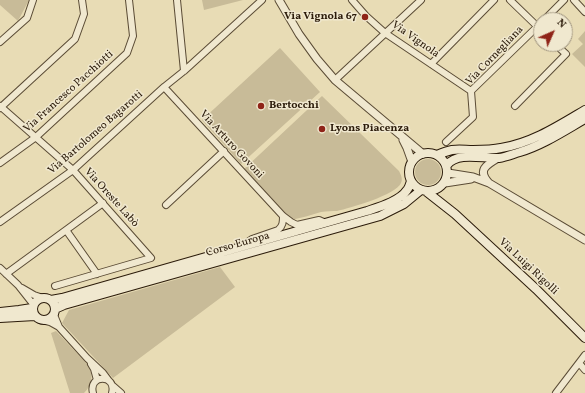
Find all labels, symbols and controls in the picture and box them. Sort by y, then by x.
place label: Via Vignola 67 [284,10,357,24]
marker: Via Vignola 67 [360,12,370,22]
north arrow [533,12,573,52]
text: N [553,16,569,32]
street label: Via Vignola [389,19,441,61]
street label: Via Cornegliana [463,24,527,88]
street label: Via Francesco Pacchiotti [21,48,117,136]
street label: Via Bartolomeo Bagarotti [46,88,146,178]
place label: Bertocchi [269,99,319,113]
marker: Bertocchi [256,101,266,111]
street label: Via Arturo Govoni [196,108,266,182]
place label: Lyons Piacenza [330,122,409,136]
marker: Lyons Piacenza [317,124,327,134]
street label: Via Oreste Labò [81,166,141,230]
street label: Corso Europa [205,230,271,260]
street label: Via Luigi Rigolli [495,236,561,298]

